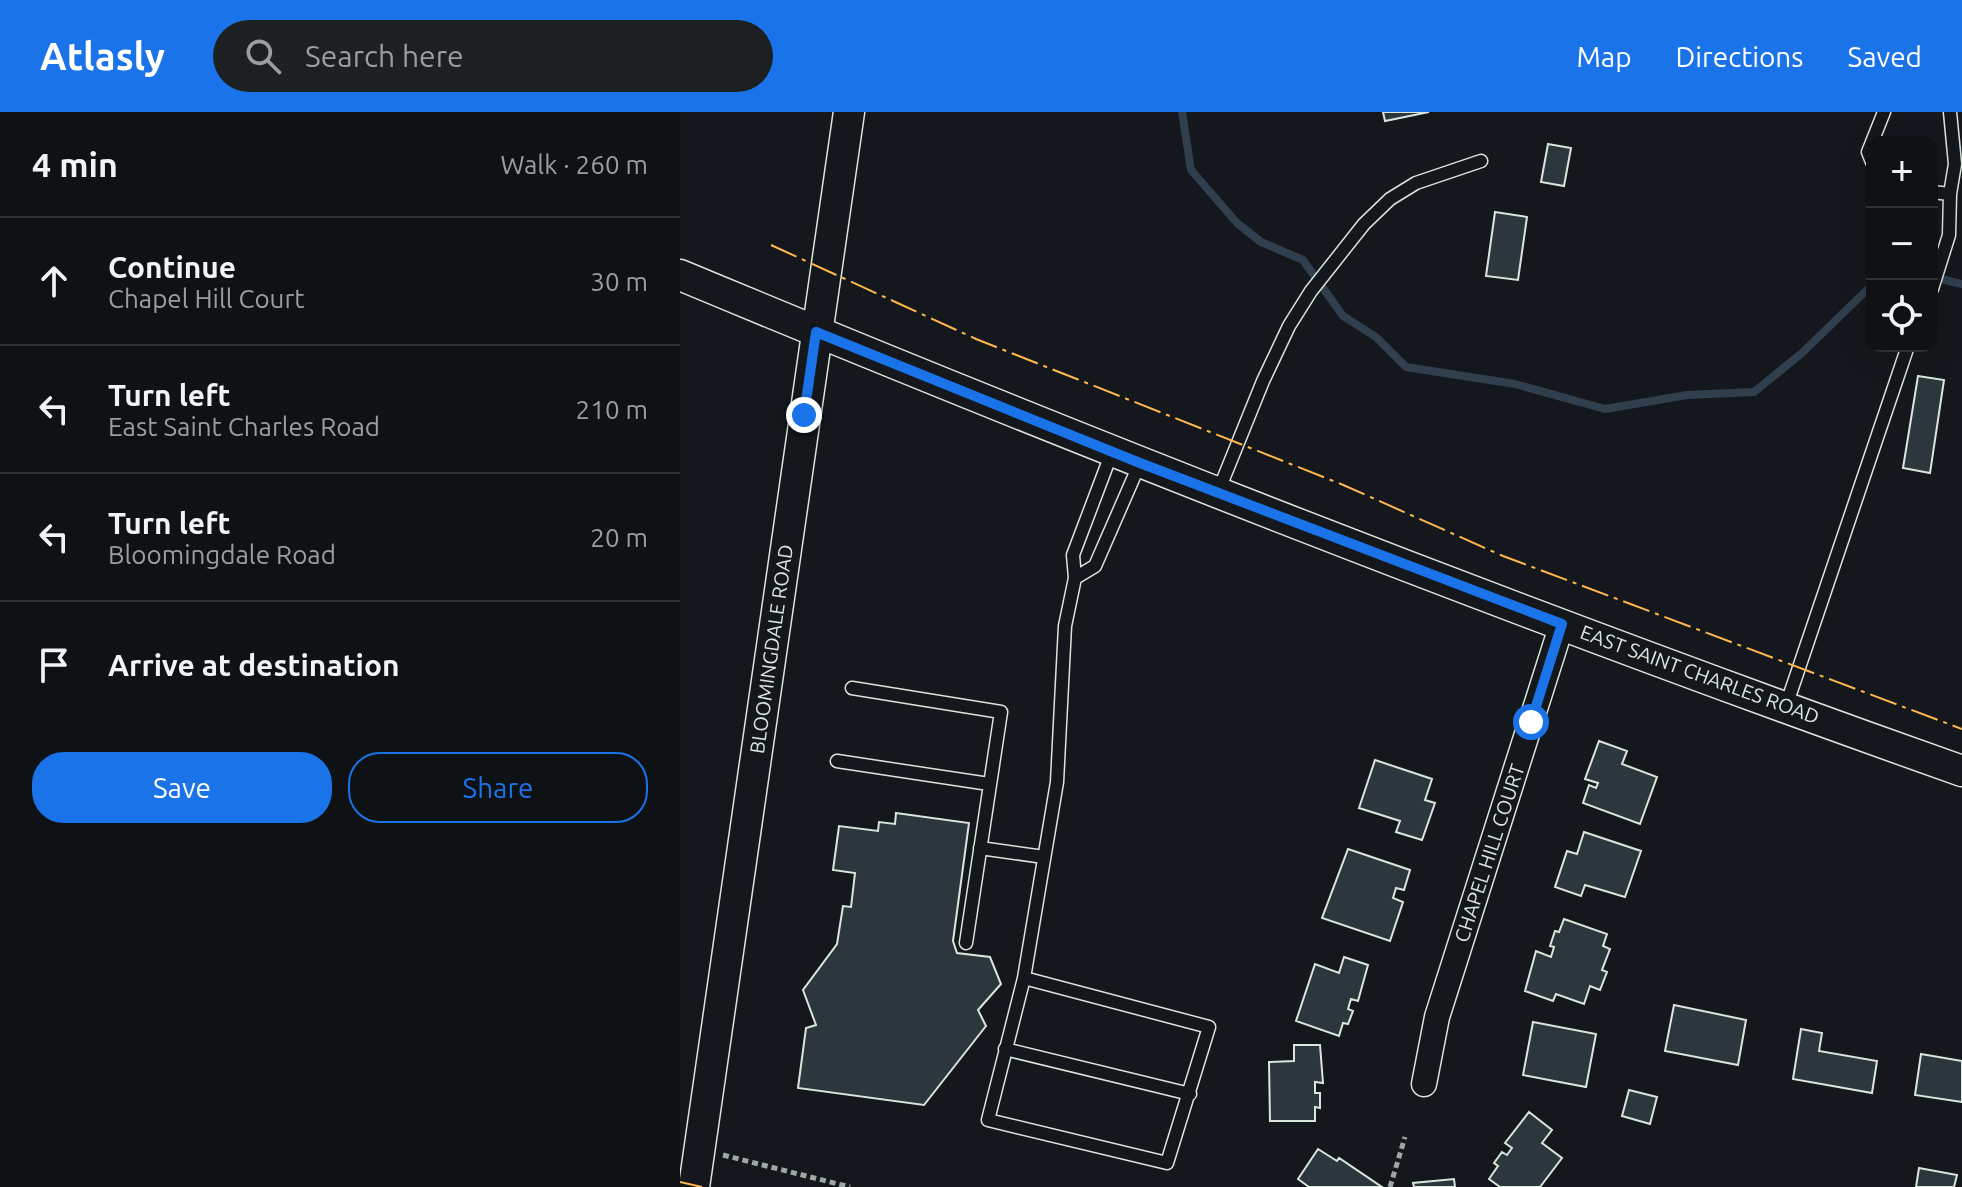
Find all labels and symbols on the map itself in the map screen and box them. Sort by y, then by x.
route end [786,397,822,433]
street label: BLOOMINGDALE ROAD [745,543,797,755]
street label: EAST SAINT CHARLES ROAD [1577,620,1823,728]
route start [1513,704,1549,740]
street label: CHAPEL HILL COURT [1449,761,1529,945]

